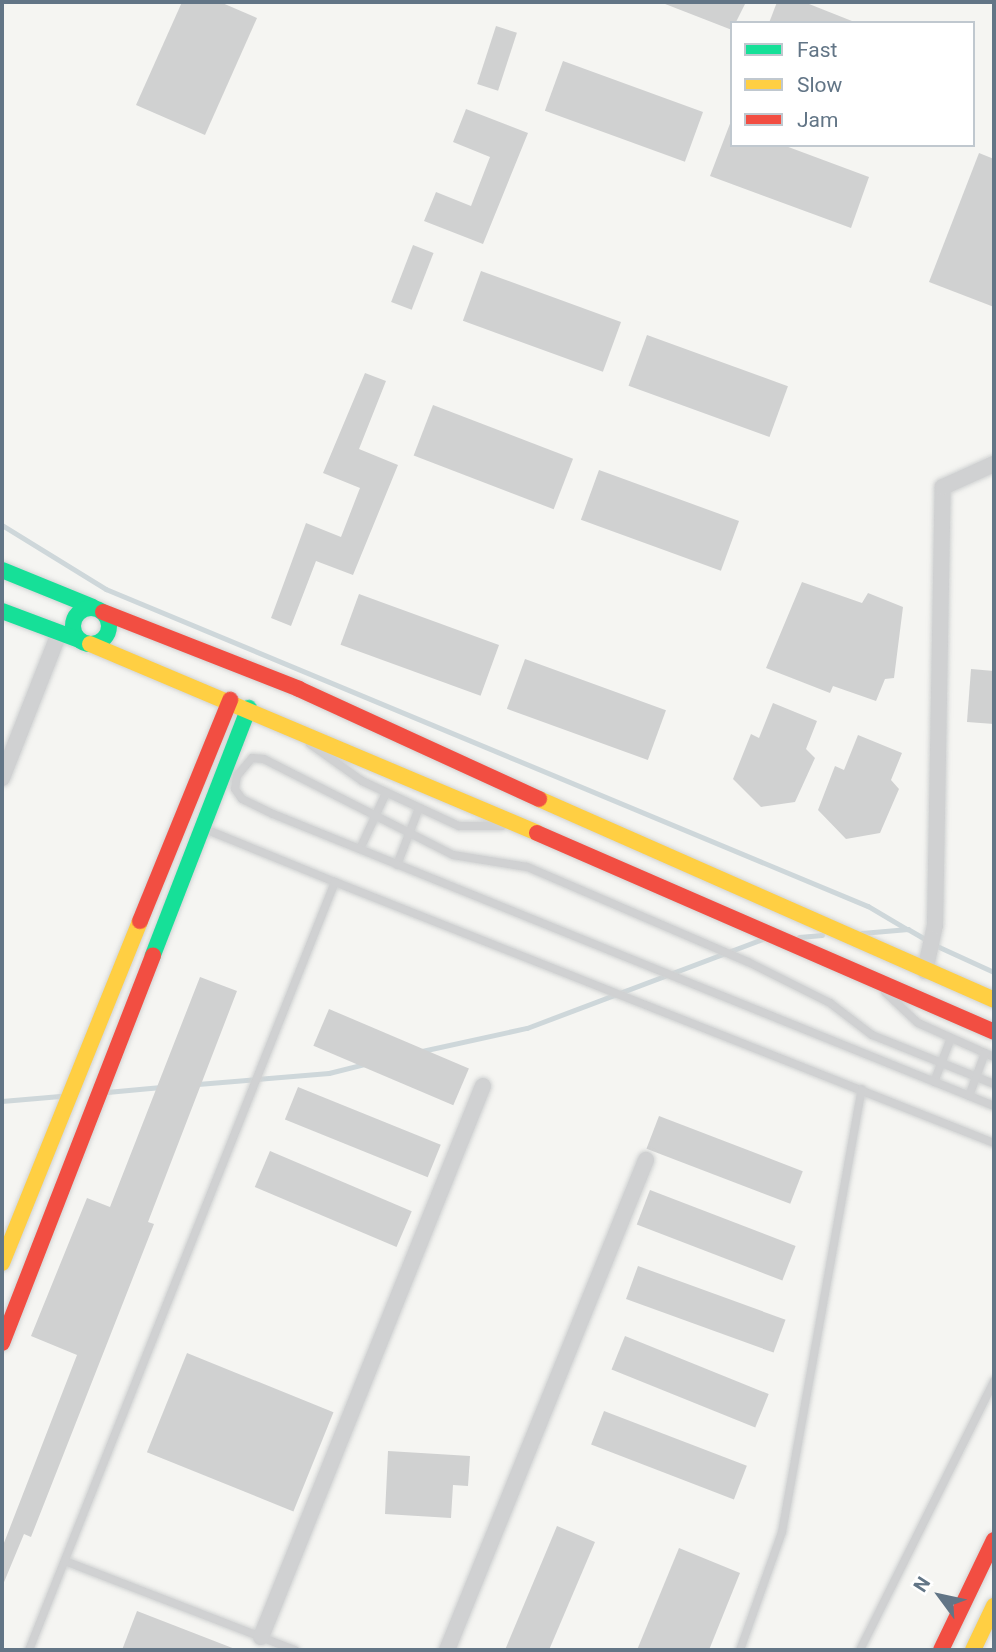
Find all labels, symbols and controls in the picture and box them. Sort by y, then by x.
legend [730,21,975,147]
text: Fast [797,38,837,62]
text: Slow [797,73,842,97]
text: Jam [797,108,838,132]
north arrow [905,1561,975,1631]
text: N [909,1572,935,1596]

